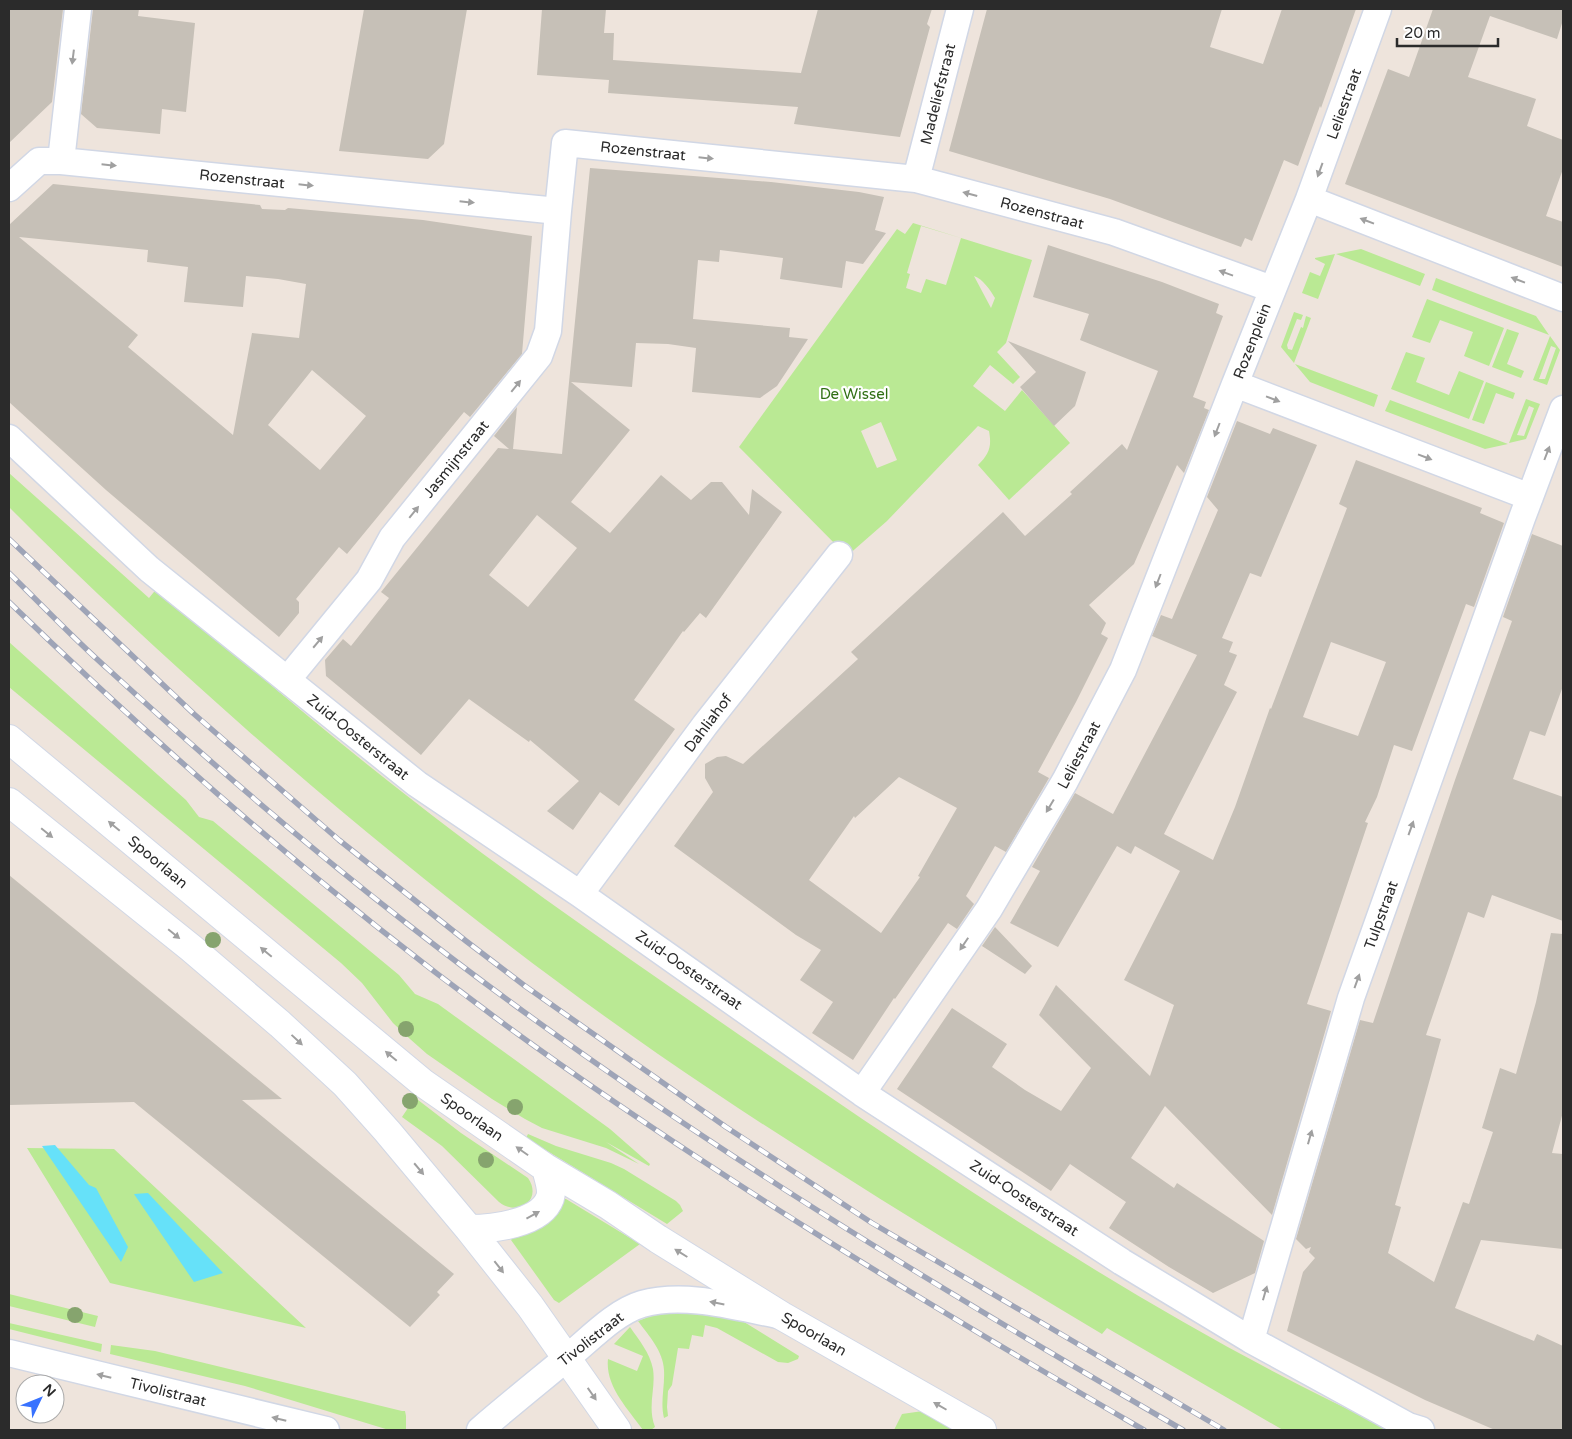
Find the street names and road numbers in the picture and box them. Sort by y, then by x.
street label: Madeliefstraat [917,41,959,146]
street label: Leliestraat [1323,66,1365,142]
street label: Rozenstraat [599,138,687,164]
street label: Rozenstraat [198,166,286,192]
street label: Rozenstraat [998,193,1086,233]
street label: Rozenplein [1229,301,1275,381]
street label: Jasmijnstraat [419,417,493,501]
street label: Zuid-Oosterstraat [303,690,413,784]
street label: Dahliahof [680,690,736,756]
street label: Leliestraat [1054,718,1104,792]
street label: Spoorlaan [125,832,191,892]
street label: Tulpstraat [1360,878,1402,952]
street label: Zuid-Oosterstraat [632,926,746,1014]
street label: Spoorlaan [437,1089,507,1145]
street label: Zuid-Oosterstraat [966,1156,1082,1240]
street label: Tivolistraat [555,1308,628,1370]
street label: Spoorlaan [778,1308,850,1360]
street label: Tivolistraat [128,1374,208,1410]

